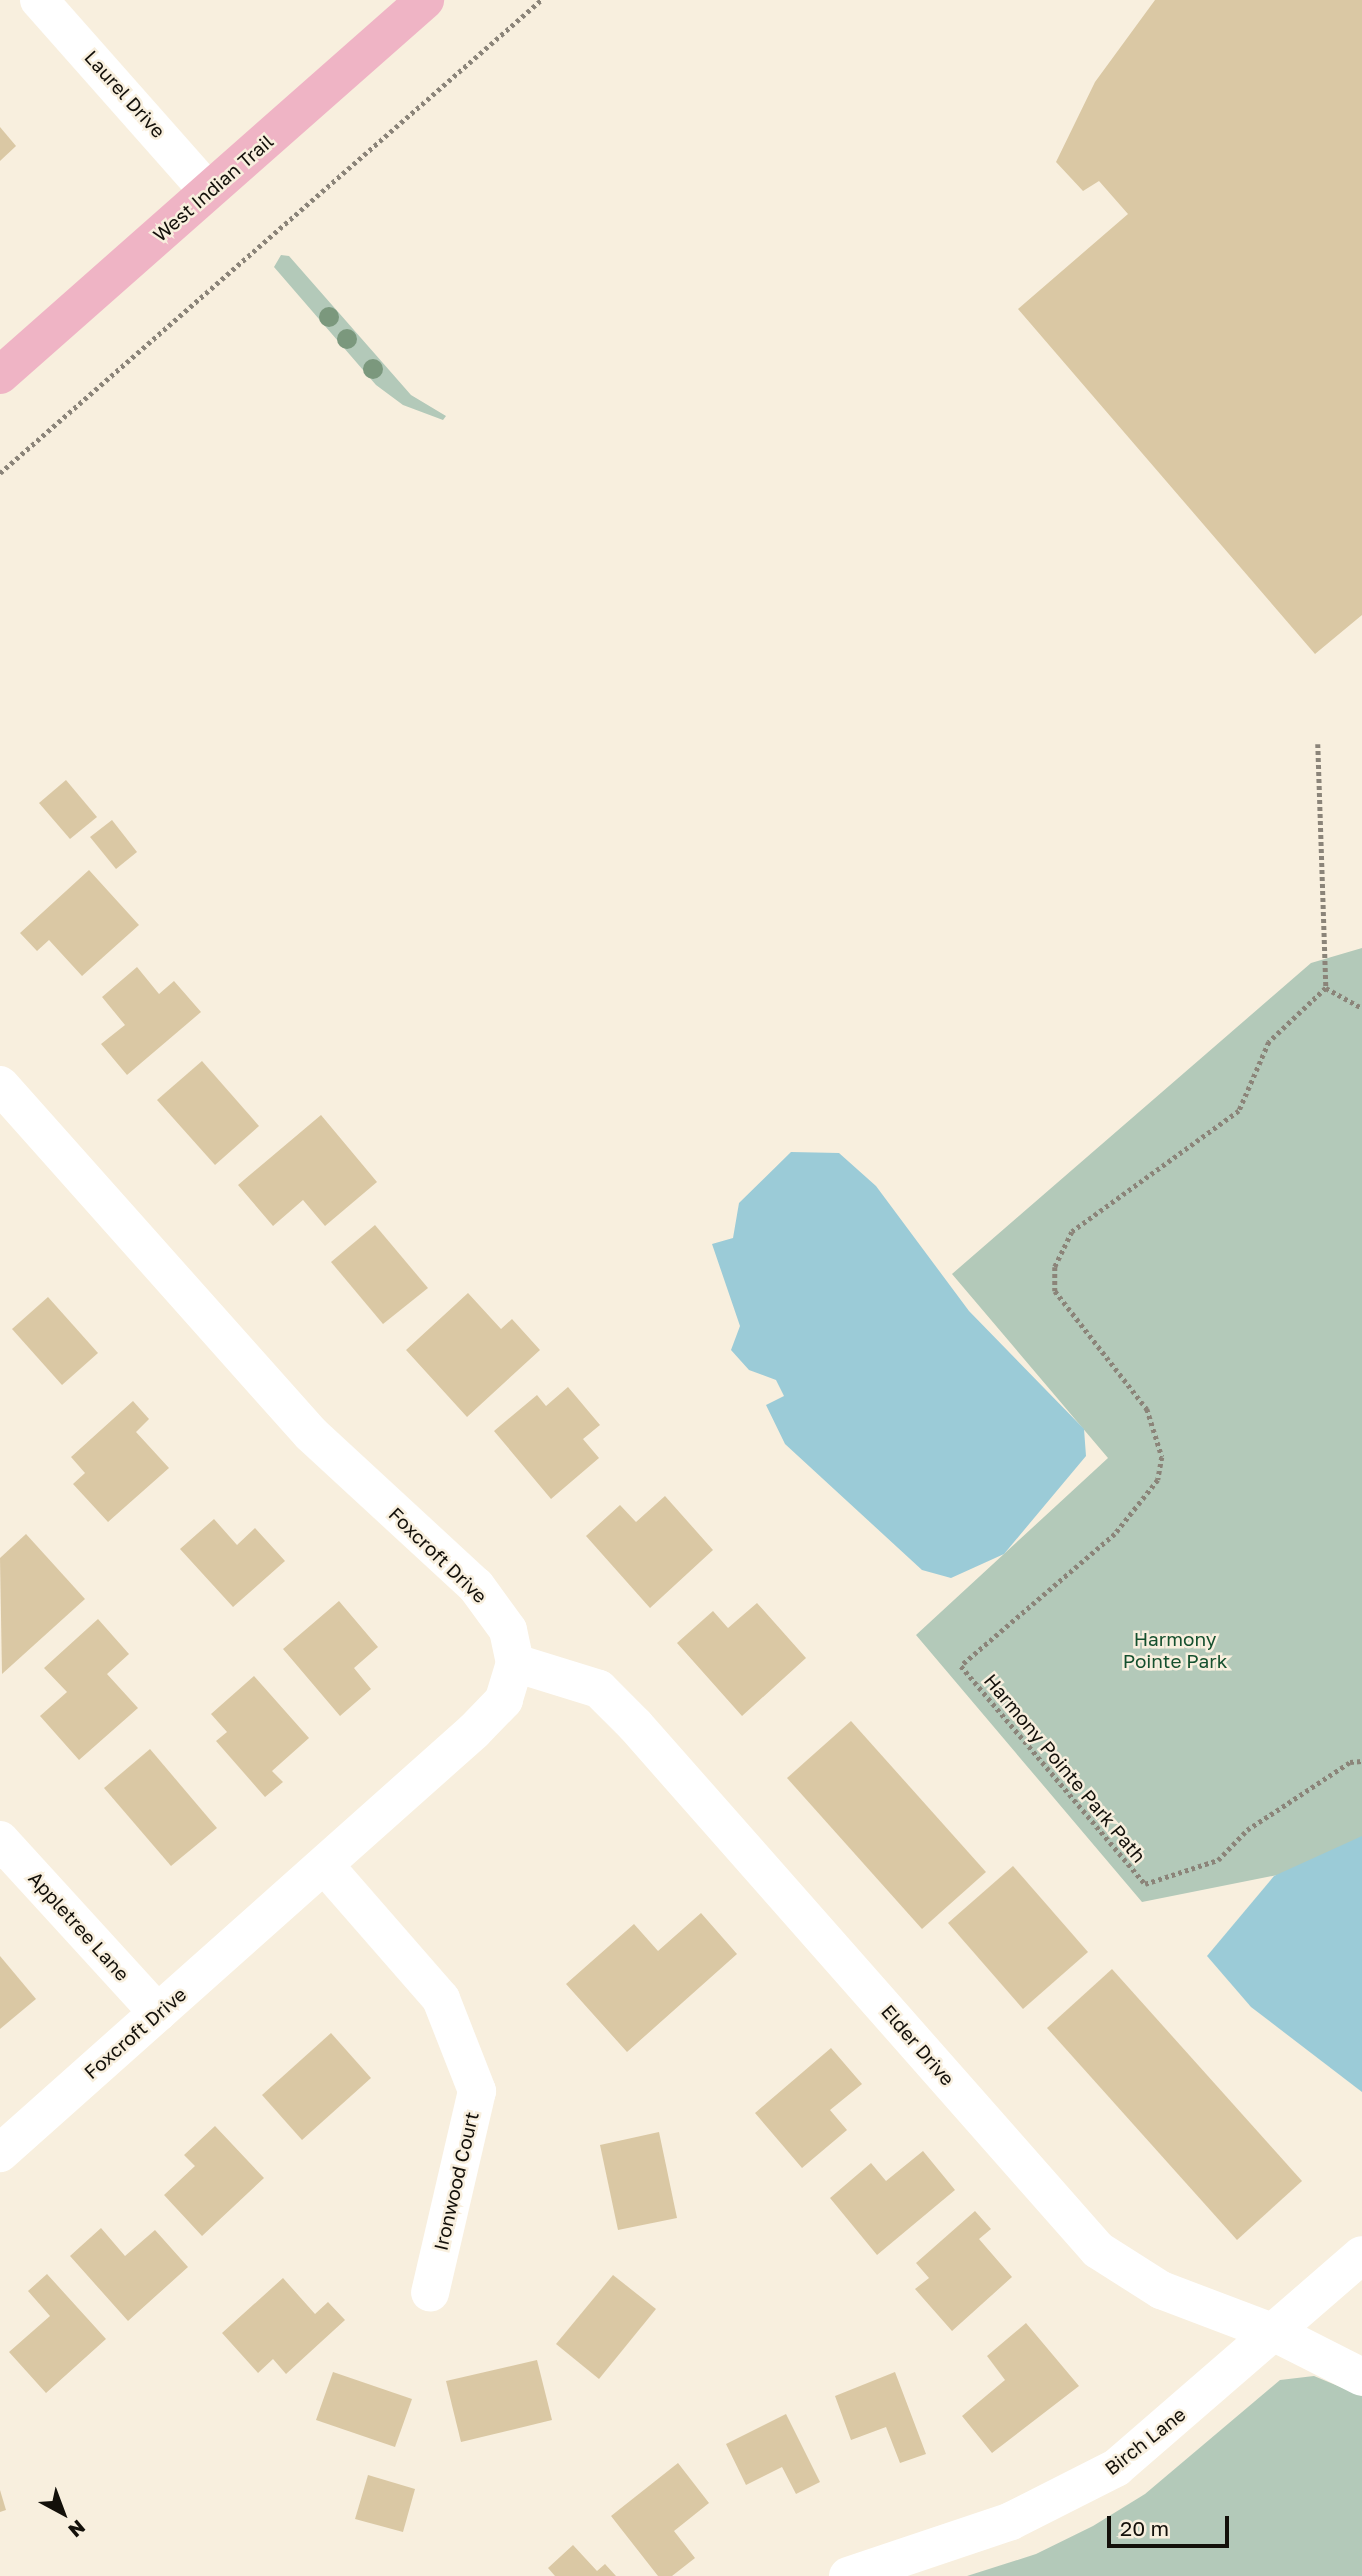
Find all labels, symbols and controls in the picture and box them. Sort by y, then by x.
street label: Laurel Drive [80,46,170,142]
street label: West Indian Trail [148,130,278,246]
street label: Foxcroft Drive [384,1502,492,1608]
park label: Harmony Pointe Park [1123,1628,1227,1672]
street label: Harmony Pointe Park Path [979,1669,1151,1867]
street label: Appletree Lane [24,1867,134,1985]
street label: Foxcroft Drive [79,1983,191,2083]
street label: Elder Drive [877,2000,959,2090]
street label: Ironwood Court [429,2109,483,2253]
street label: Birch Lane [1100,2402,1190,2480]
north arrow [28,2478,98,2548]
scale bar [1110,2502,1232,2546]
text: 20 m [1120,2515,1169,2541]
text: N [64,2516,90,2543]

